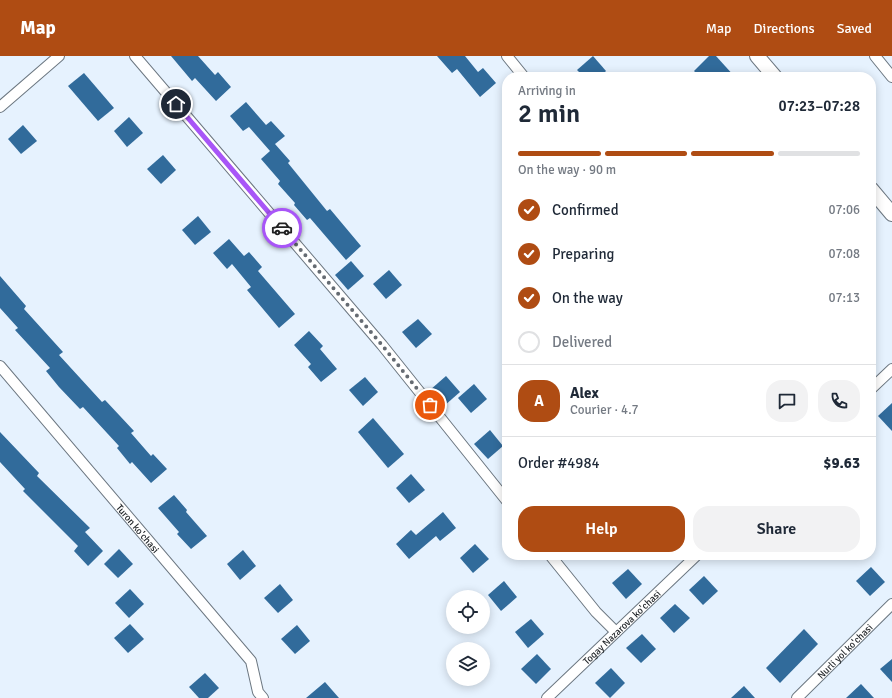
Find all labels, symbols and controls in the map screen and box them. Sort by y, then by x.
text: Map [20,16,56,40]
text: Map [706,20,732,37]
text: Directions [754,20,815,37]
text: Saved [837,20,872,37]
text: Arriving in [518,83,576,99]
pin [159,87,193,121]
icon: home [165,93,187,115]
text: 07:23–07:28 [779,97,860,115]
text: 2 min [518,98,580,130]
text: On the way · 90 m [518,162,616,178]
icon: check [518,199,540,221]
text: Confirmed [552,201,619,219]
text: 07:06 [828,202,860,218]
courier [262,208,302,248]
icon: car [271,217,293,239]
icon: check [518,243,540,265]
text: Preparing [552,245,615,263]
text: 07:08 [828,246,860,262]
icon: check [518,287,540,309]
text: On the way [552,289,623,307]
text: 07:13 [828,290,860,306]
text: Delivered [552,333,612,351]
button: chat [766,380,808,422]
button: phone [818,380,860,422]
text: Alex [570,384,599,402]
pin [413,388,447,422]
text: A [534,392,544,410]
icon: bag [419,394,441,416]
text: Courier · 4.7 [570,402,639,418]
text: Order #4984 [518,454,600,472]
text: $9.63 [823,454,860,472]
street label: Turon ko'chasi [113,502,161,556]
button: Help [518,506,685,552]
button: Share [693,506,860,552]
street label: Togay Nazarova ko'chasi [581,588,664,667]
map controls [446,590,490,686]
button: locate [446,590,490,634]
street label: Nurli yol ko'chasi [815,622,876,682]
button: layers [446,642,490,686]

